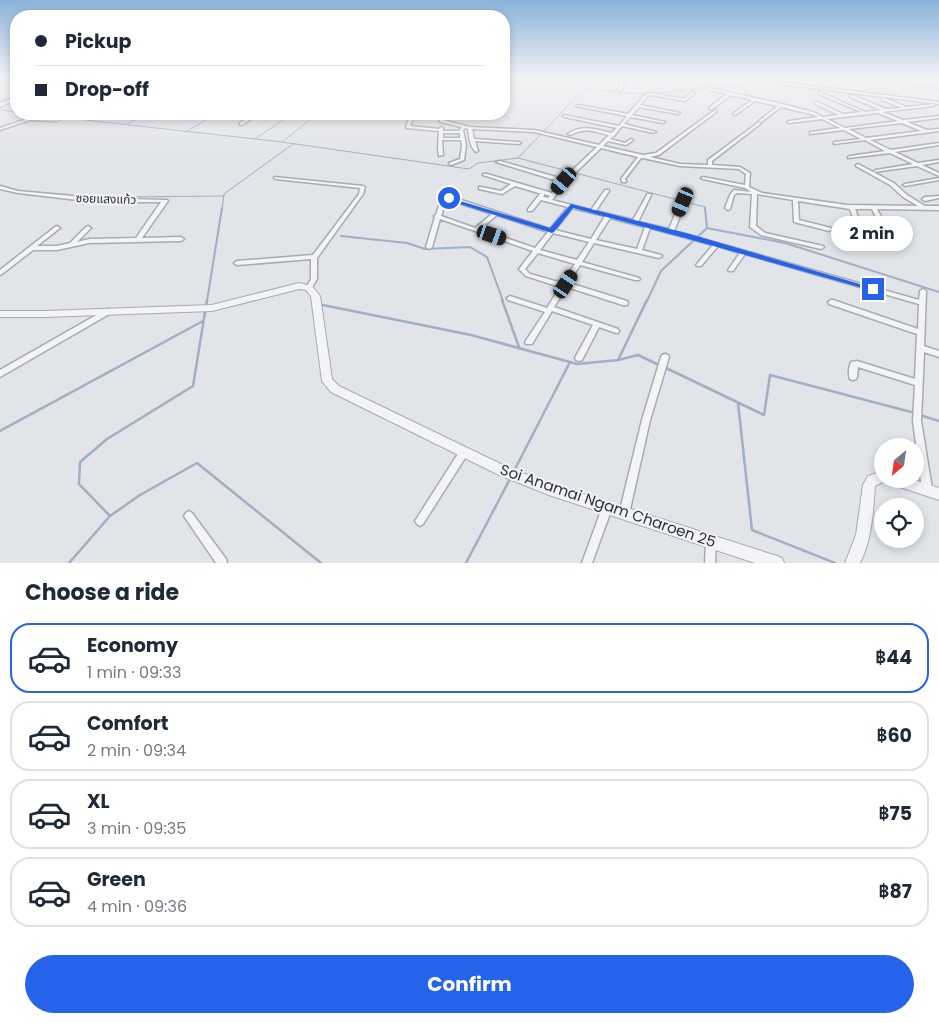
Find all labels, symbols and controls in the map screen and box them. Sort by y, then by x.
text: Pickup [65,28,131,55]
text: Drop-off [65,76,149,103]
car [548,165,579,197]
car [670,185,695,219]
route start [438,187,460,209]
street label: ซอยแสงแก้ว [75,189,137,208]
callout: 2 min [832,216,914,252]
text: 2 min [850,222,894,245]
car [475,223,508,247]
car [551,267,580,301]
route end [862,278,884,300]
north arrow [874,438,924,488]
map controls [874,438,924,548]
street label: Soi Anamai Ngam Charoen 25 [497,459,719,552]
button: locate [874,498,924,548]
text: Choose a ride [25,577,179,608]
text: Economy [87,632,178,659]
icon: car [27,636,72,681]
text: ฿44 [875,644,912,671]
text: 1 min · 09:33 [87,661,181,684]
text: Comfort [87,710,169,737]
icon: car [27,714,72,759]
text: ฿60 [876,722,912,749]
text: 2 min · 09:34 [87,739,186,762]
text: XL [87,788,110,815]
icon: car [27,792,72,837]
text: ฿75 [878,800,912,827]
text: 3 min · 09:35 [87,817,186,840]
text: Green [87,866,146,893]
icon: car [27,870,72,915]
text: ฿87 [878,878,912,905]
text: 4 min · 09:36 [87,895,187,918]
button: Confirm [25,955,914,1013]

